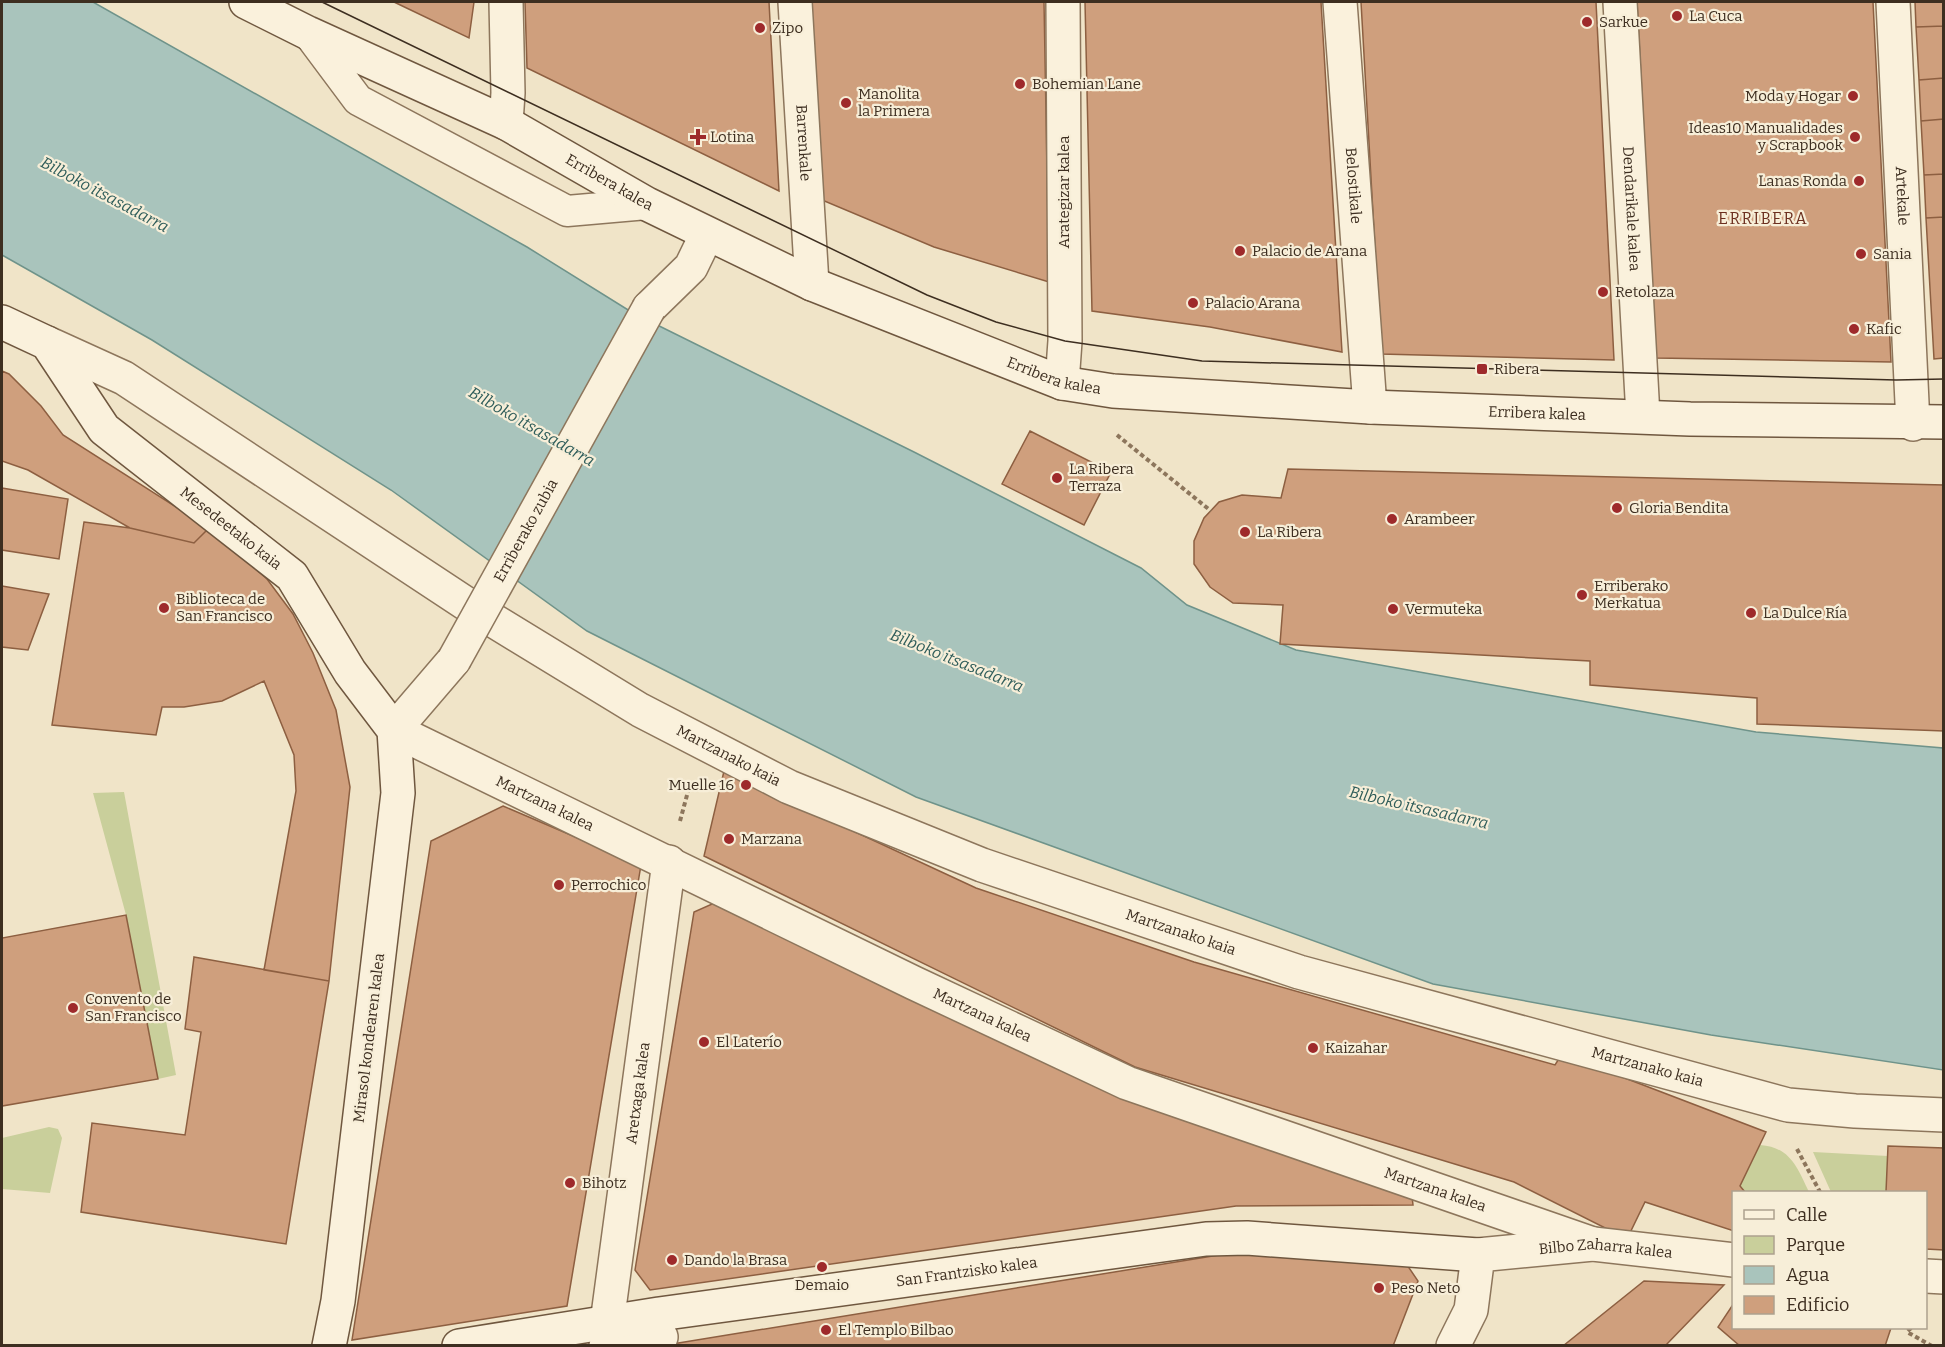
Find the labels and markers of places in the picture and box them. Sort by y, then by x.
place label: La Cuca [1689,7,1742,25]
marker: La Cuca [1670,9,1684,23]
place label: Sarkue [1599,13,1648,31]
marker: Sarkue [1580,15,1594,29]
place label: Zipo [772,19,803,37]
marker: Zipo [753,21,767,35]
place label: Bohemian Lane [1032,75,1141,93]
marker: Bohemian Lane [1013,77,1027,91]
place label: Manolita la Primera [858,85,930,120]
place label: Moda y Hogar [1745,87,1841,105]
marker: Moda y Hogar [1846,89,1860,103]
marker: Manolita la Primera [839,96,853,110]
place label: Ideas10 Manualidades y Scrapbook [1689,119,1843,154]
place label: Lotina [710,128,754,146]
marker: Lotina [691,130,705,144]
marker: Ideas10 Manualidades y Scrapbook [1848,130,1862,144]
place label: Lanas Ronda [1758,172,1847,190]
marker: Lanas Ronda [1852,174,1866,188]
place label: Palacio de Arana [1252,242,1367,260]
marker: Palacio de Arana [1233,244,1247,258]
place label: Sania [1873,245,1912,263]
marker: Sania [1854,247,1868,261]
place label: Retolaza [1615,283,1674,301]
marker: Retolaza [1596,285,1610,299]
place label: Palacio Arana [1205,294,1300,312]
marker: Palacio Arana [1186,296,1200,310]
place label: Kafic [1866,320,1902,338]
marker: Kafic [1847,322,1861,336]
place label: Ribera [1494,360,1539,378]
marker: Ribera [1475,362,1489,376]
place label: La Ribera Terraza [1069,460,1134,495]
marker: La Ribera Terraza [1050,471,1064,485]
place label: Gloria Bendita [1629,499,1729,517]
marker: Gloria Bendita [1610,501,1624,515]
place label: Arambeer [1404,510,1475,528]
marker: Arambeer [1385,512,1399,526]
place label: La Ribera [1257,523,1322,541]
marker: La Ribera [1238,525,1252,539]
place label: Erriberako Merkatua [1594,577,1668,612]
marker: Erriberako Merkatua [1575,588,1589,602]
place label: Biblioteca de San Francisco [176,590,273,625]
place label: Vermuteka [1405,600,1482,618]
marker: Biblioteca de San Francisco [157,601,171,615]
marker: Vermuteka [1386,602,1400,616]
place label: La Dulce Ría [1763,604,1847,622]
marker: La Dulce Ría [1744,606,1758,620]
place label: Muelle 16 [668,776,734,794]
marker: Muelle 16 [739,778,753,792]
place label: Marzana [741,830,802,848]
marker: Marzana [722,832,736,846]
place label: Perrochico [571,876,647,894]
marker: Perrochico [552,878,566,892]
place label: Convento de San Francisco [85,990,182,1025]
marker: Convento de San Francisco [66,1001,80,1015]
place label: El Laterío [716,1033,782,1051]
marker: El Laterío [697,1035,711,1049]
place label: Kaizahar [1325,1039,1388,1057]
marker: Kaizahar [1306,1041,1320,1055]
place label: Bihotz [582,1174,626,1192]
marker: Bihotz [563,1176,577,1190]
place label: Dando la Brasa [684,1251,787,1269]
marker: Dando la Brasa [665,1253,679,1267]
marker: Demaio [815,1260,829,1274]
place label: Demaio [795,1276,849,1294]
place label: Peso Neto [1391,1279,1460,1297]
marker: Peso Neto [1372,1281,1386,1295]
place label: El Templo Bilbao [838,1321,954,1339]
marker: El Templo Bilbao [819,1323,833,1337]

